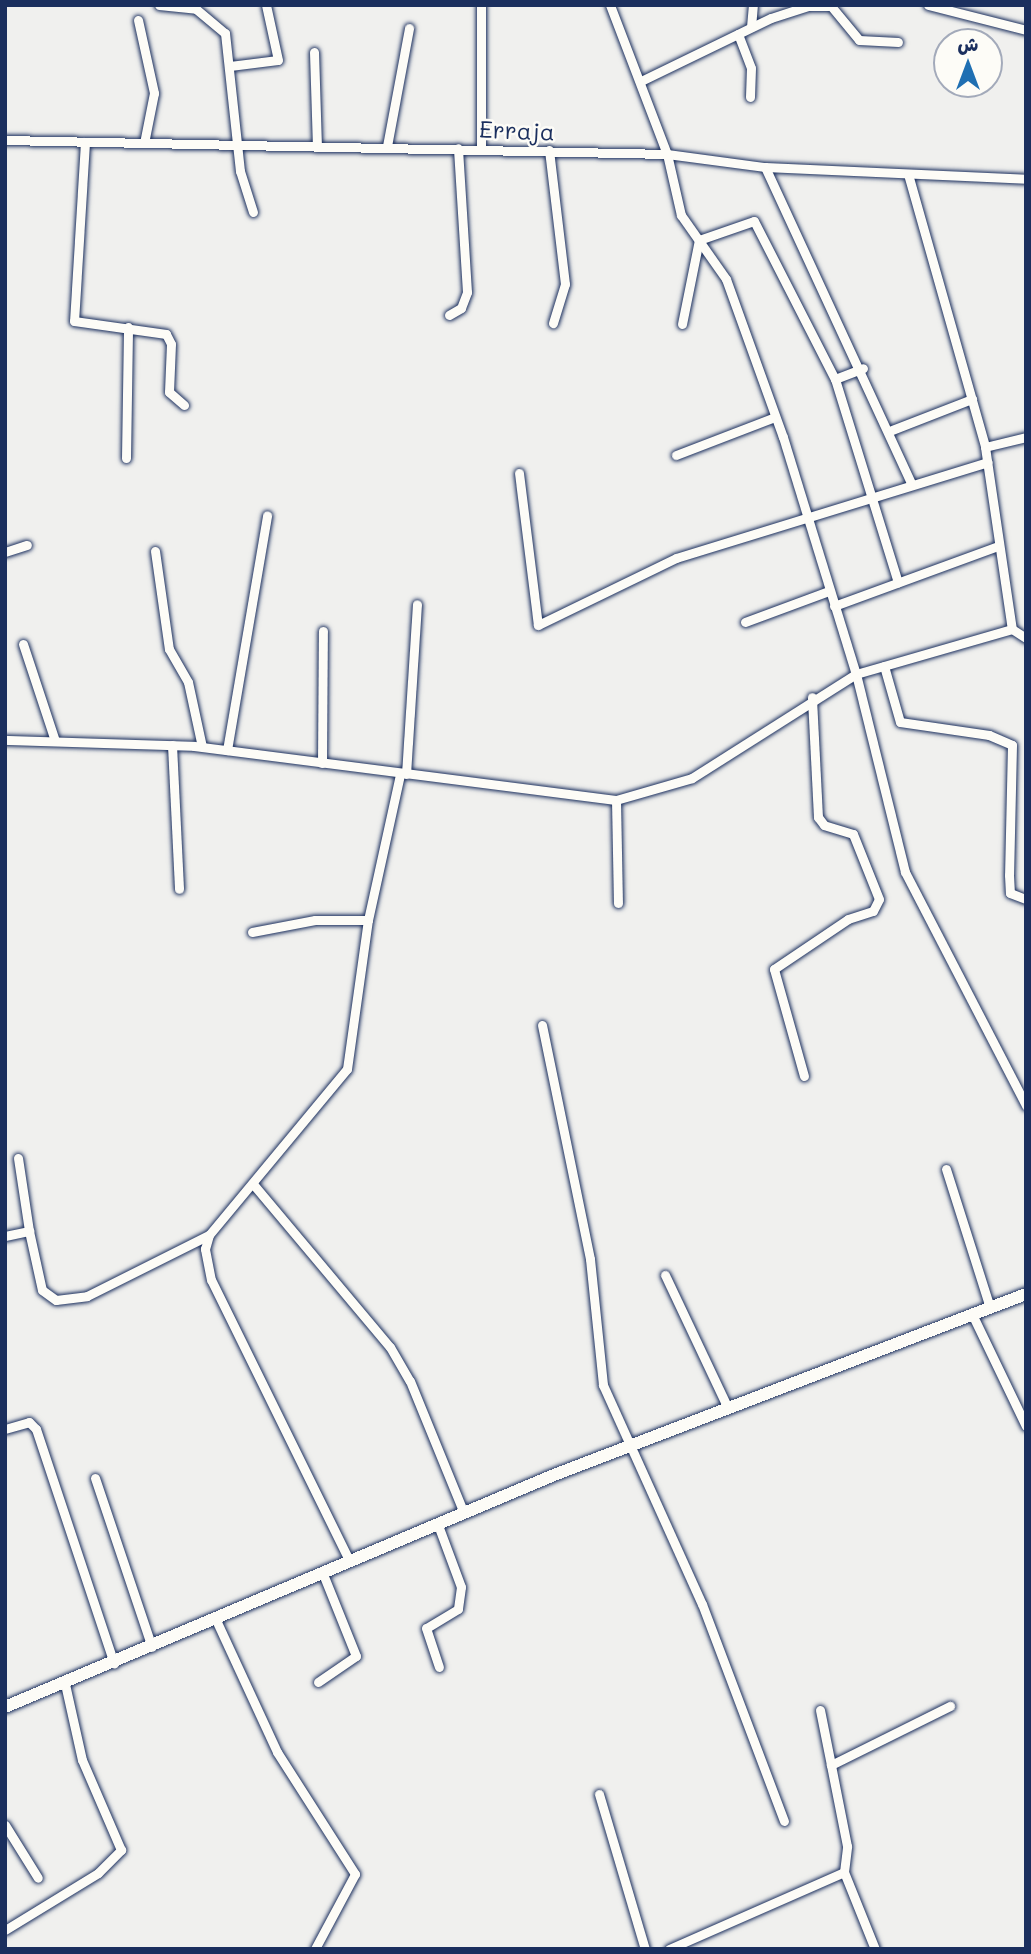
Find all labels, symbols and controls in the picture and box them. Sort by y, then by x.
north arrow [933,28,1003,98]
text: ش [958,31,978,56]
street label: Erraja [479,114,555,146]

